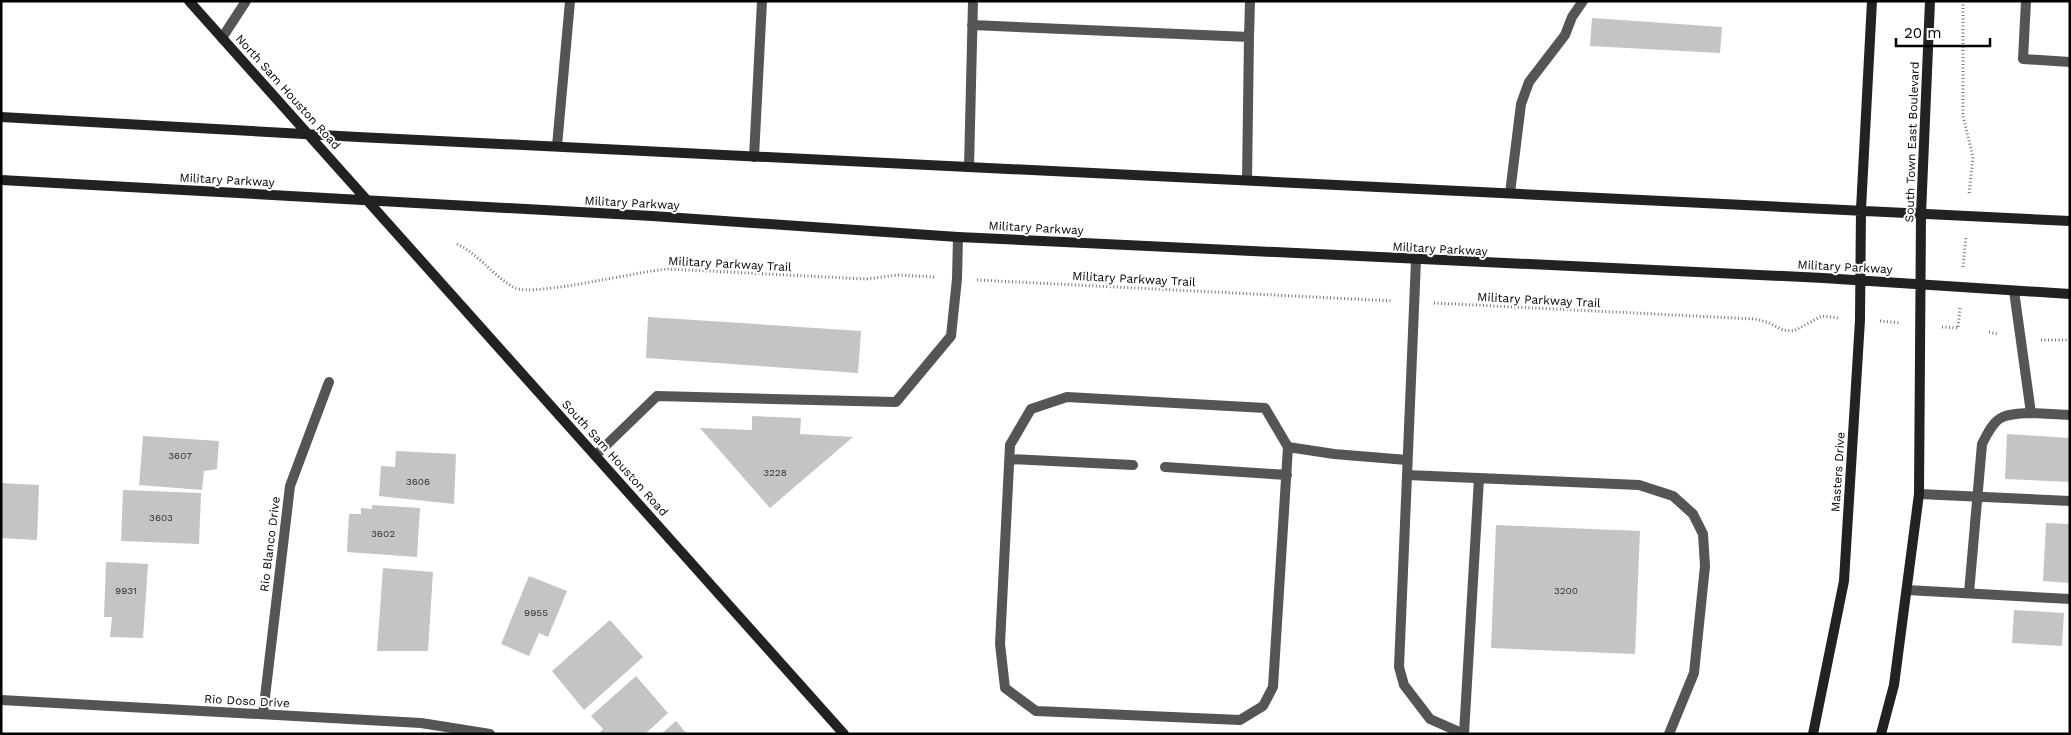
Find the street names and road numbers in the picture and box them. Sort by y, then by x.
street label: North Sam Houston Road [233,32,343,152]
street label: South Town East Boulevard [1902,61,1922,223]
street label: Military Parkway [179,171,276,190]
street label: Military Parkway [584,194,681,213]
street label: Military Parkway [988,219,1085,238]
street label: Military Parkway [1392,240,1489,259]
street label: Military Parkway Trail [668,254,792,274]
street label: Military Parkway [1797,258,1894,277]
street label: Military Parkway Trail [1072,269,1196,289]
street label: Military Parkway Trail [1477,290,1601,310]
street label: South Sam Houston Road [559,397,671,519]
street label: Masters Drive [1828,431,1848,512]
street label: Rio Blanco Drive [257,495,283,592]
street label: Rio Doso Drive [204,692,290,710]

